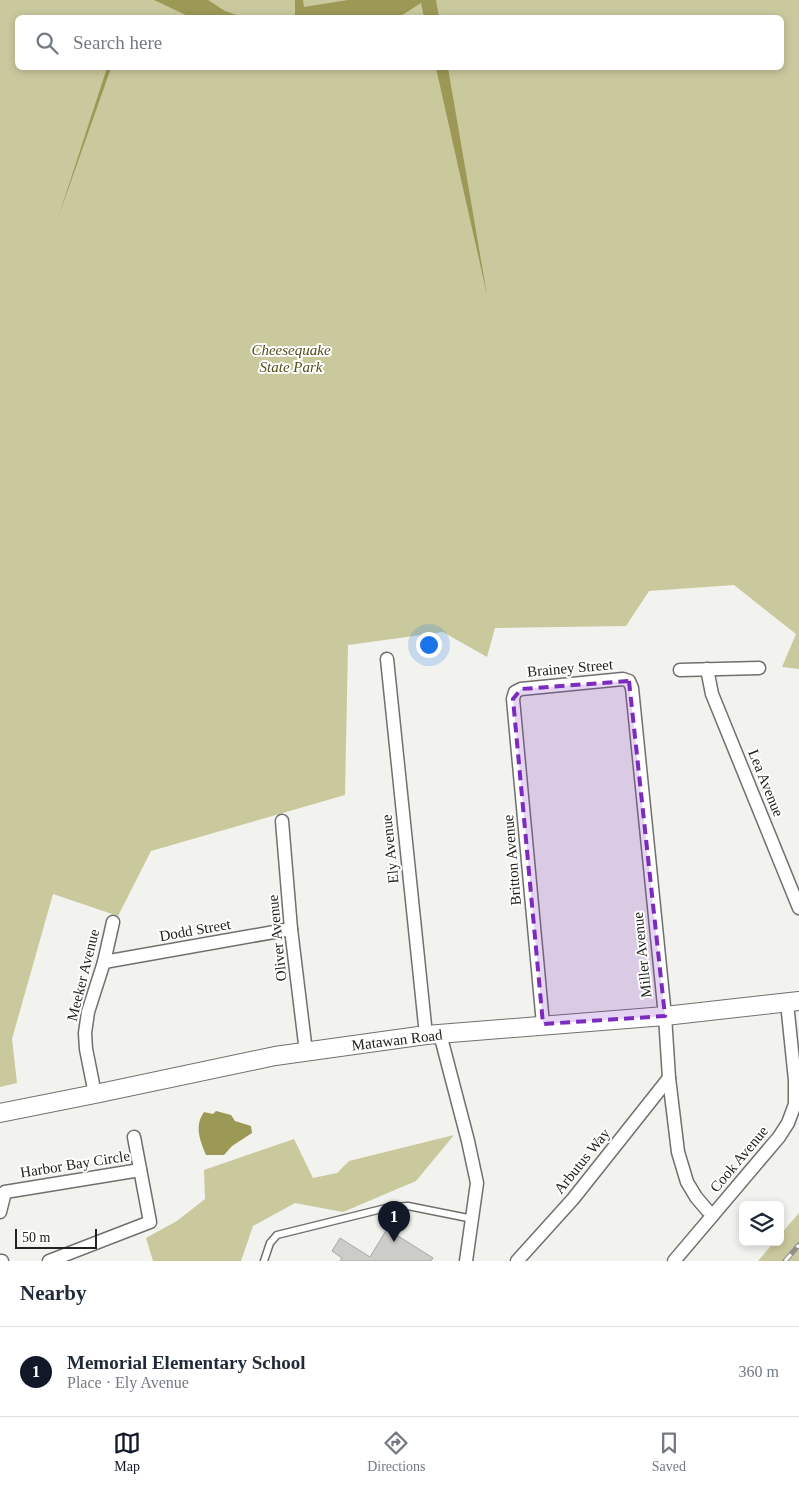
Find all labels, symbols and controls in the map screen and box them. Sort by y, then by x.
search box [15,15,784,70]
icon: search [33,29,61,57]
text: Search here [73,32,162,53]
park label: Cheesequake State Park [251,342,331,375]
your location [416,632,442,658]
street label: Brainey Street [526,656,614,680]
street label: Lea Avenue [745,747,787,819]
street label: Ely Avenue [378,813,402,884]
street label: Britton Avenue [500,814,524,906]
street label: Oliver Avenue [264,894,289,982]
street label: Miller Avenue [630,911,654,999]
street label: Dodd Street [158,916,233,944]
street label: Meeker Avenue [64,927,102,1023]
street label: Matawan Road [351,1026,444,1053]
street label: Cook Avenue [707,1123,771,1195]
street label: Arbutus Way [551,1125,613,1197]
street label: Harbor Bay Circle [19,1147,131,1181]
pin: 1 [378,1201,410,1242]
map controls [739,1201,784,1246]
button: layers [739,1201,784,1246]
scale bar [15,1226,98,1249]
text: 50 m [22,1230,50,1245]
text: Nearby [20,1281,87,1305]
text: Memorial Elementary School [67,1352,306,1373]
text: 1 [32,1363,40,1380]
text: 360 m [739,1363,779,1380]
text: Place · Ely Avenue [67,1374,189,1391]
tab: Map [113,1429,141,1475]
tab: Directions [367,1429,426,1475]
tab: Saved [652,1429,686,1475]

